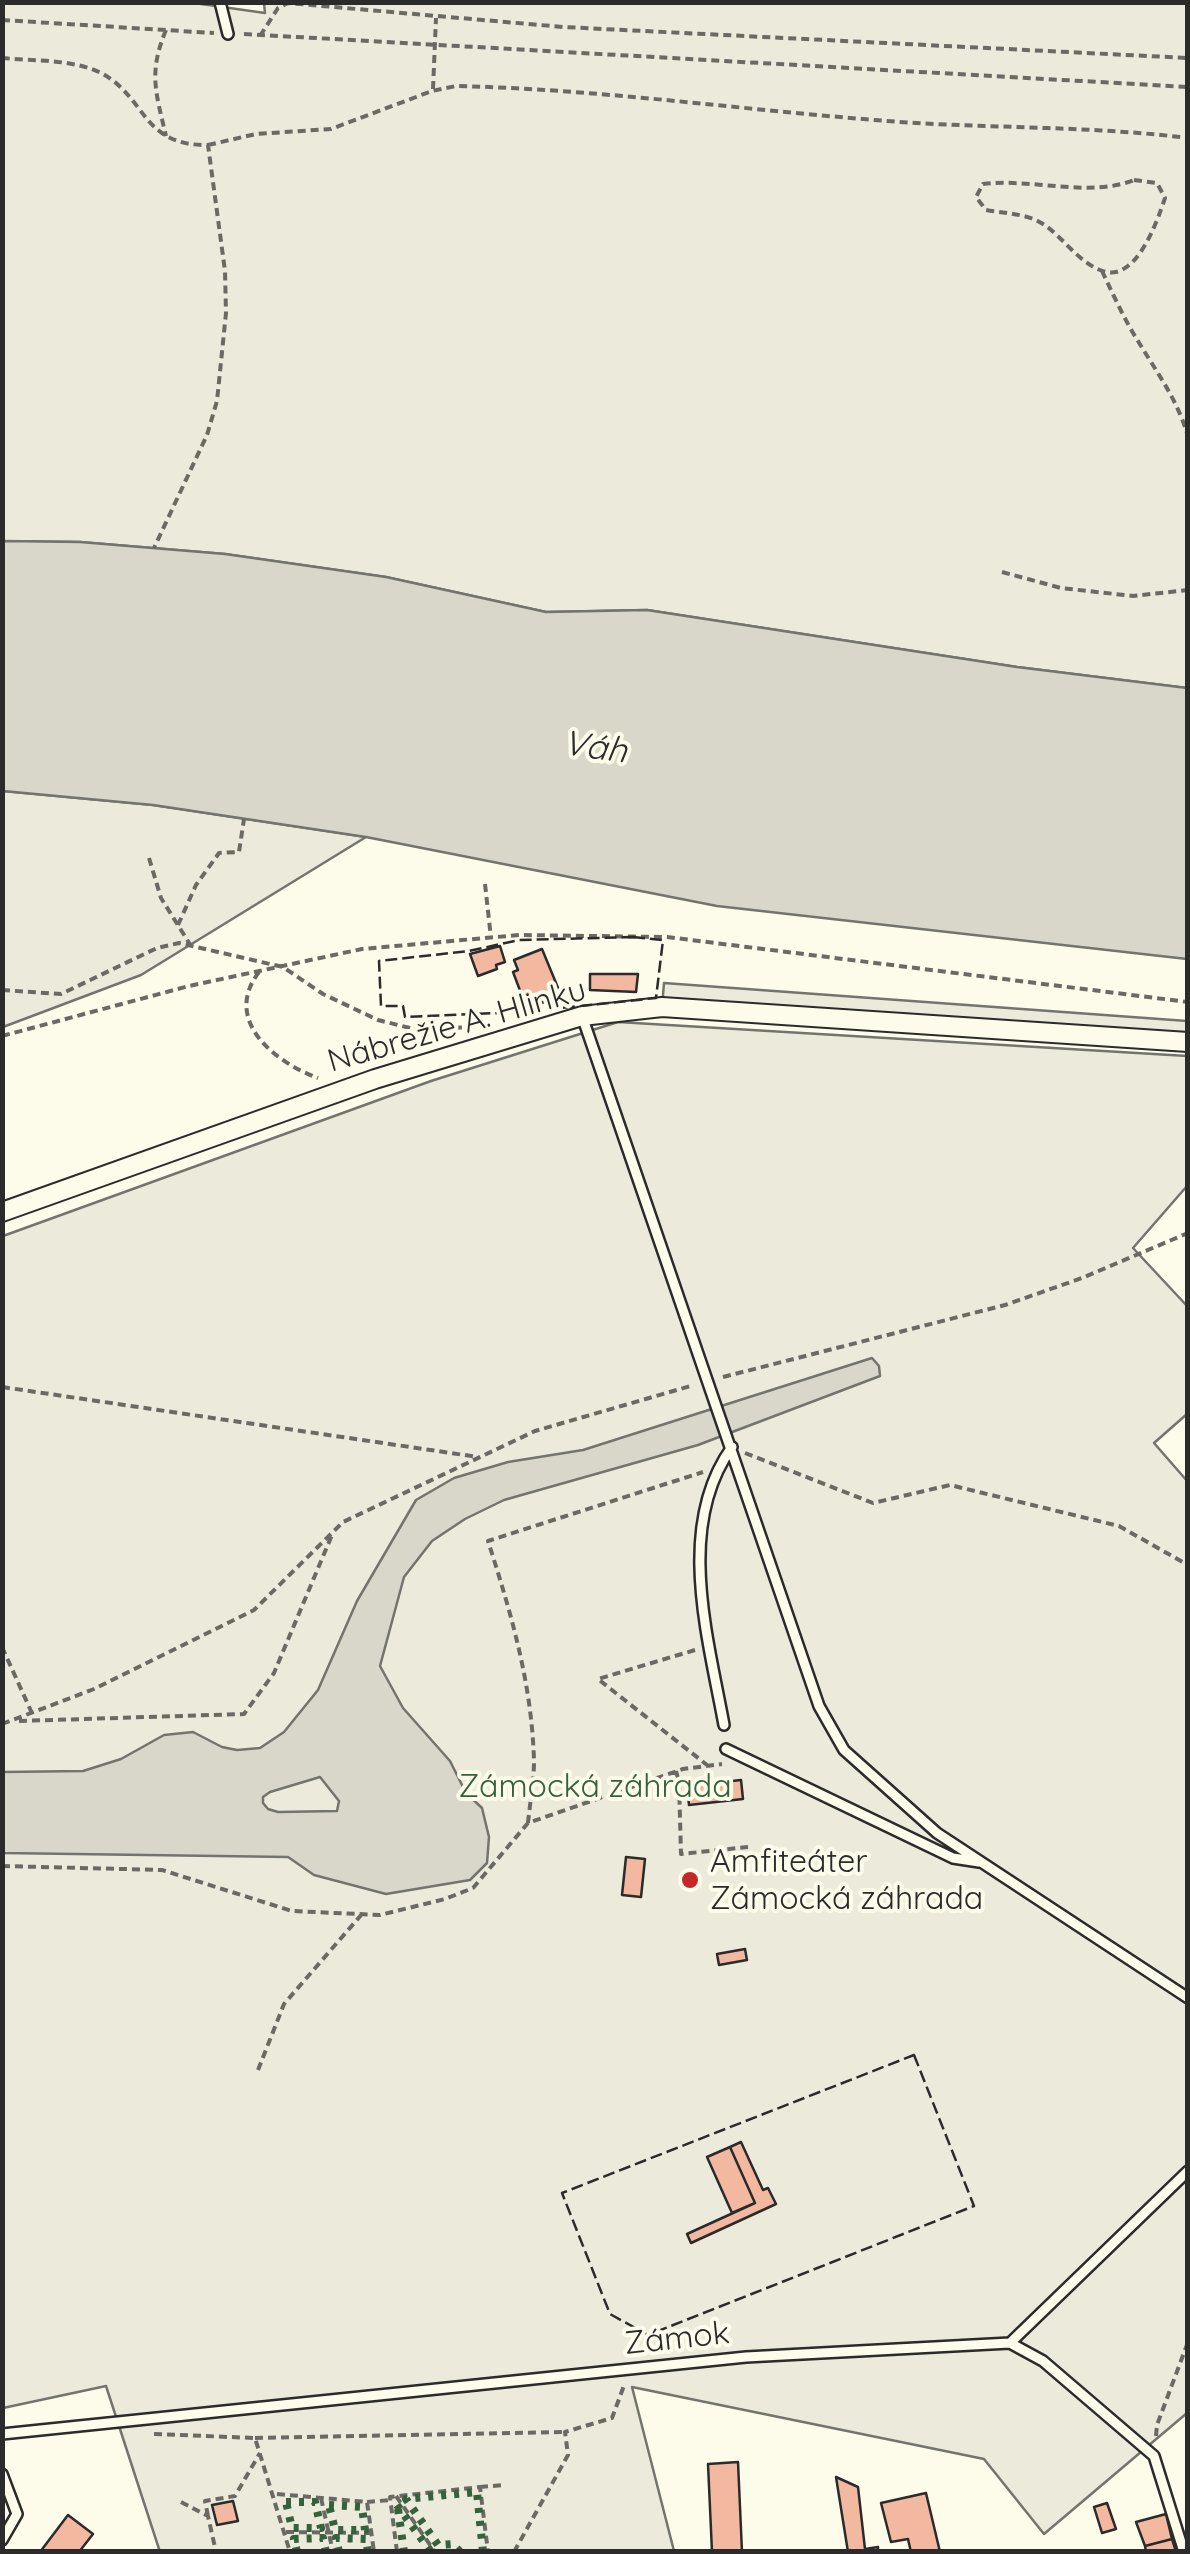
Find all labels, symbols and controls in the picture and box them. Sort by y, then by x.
water label: Váh [560,723,630,773]
street label: Nábrežie A. Hlinku [323,971,591,1081]
park label: Zámocká záhrada [458,1768,732,1806]
place label: Amfiteáter Zámocká záhrada [710,1843,983,1918]
marker: Amfiteáter Zámocká záhrada [679,1869,701,1891]
street label: Zámok [622,2314,732,2364]

